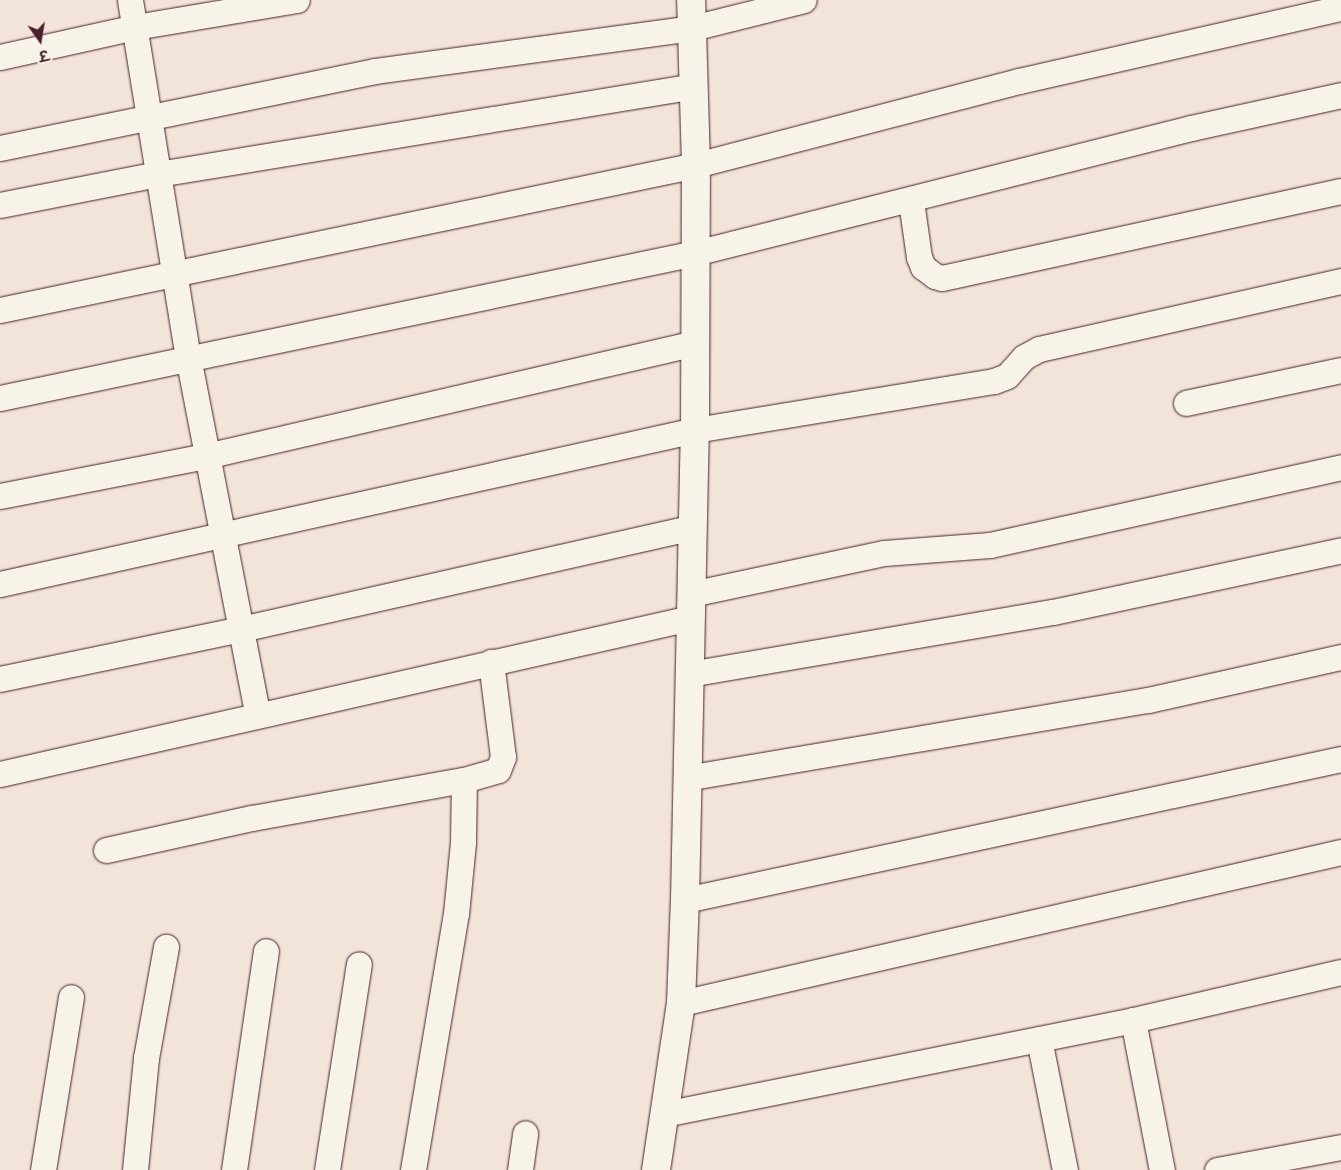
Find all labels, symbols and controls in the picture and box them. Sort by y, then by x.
north arrow [15,15,65,65]
text: उ [37,46,50,64]

